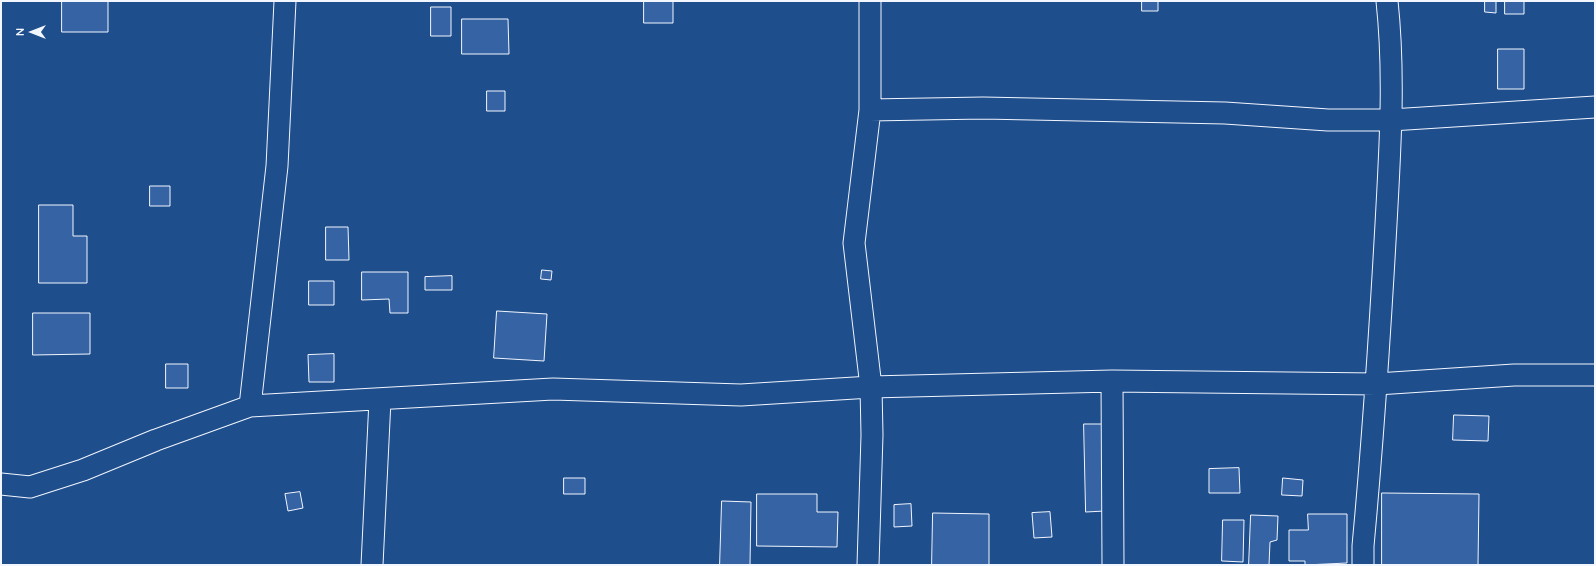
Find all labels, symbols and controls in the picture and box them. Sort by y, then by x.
north arrow [12,12,52,52]
text: N [13,28,27,36]

